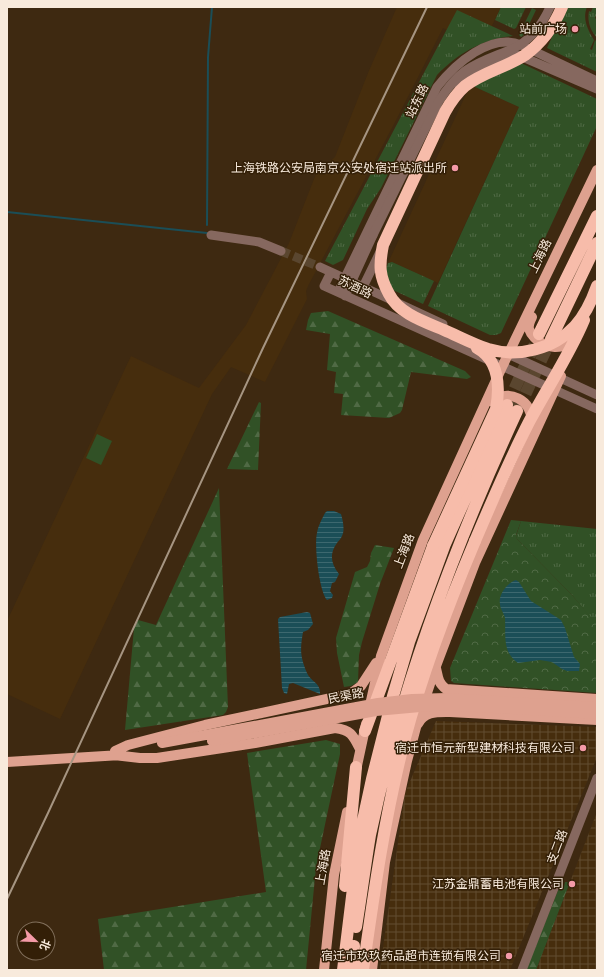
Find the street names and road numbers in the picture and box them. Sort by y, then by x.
street label: 站东路 [403,82,432,121]
street label: 上海路 [526,237,555,276]
street label: 苏酒路 [335,273,374,302]
street label: 上海路 [391,532,418,571]
street label: 民渠路 [327,686,365,707]
street label: 支二路 [544,828,571,867]
street label: 上海路 [313,848,334,886]

